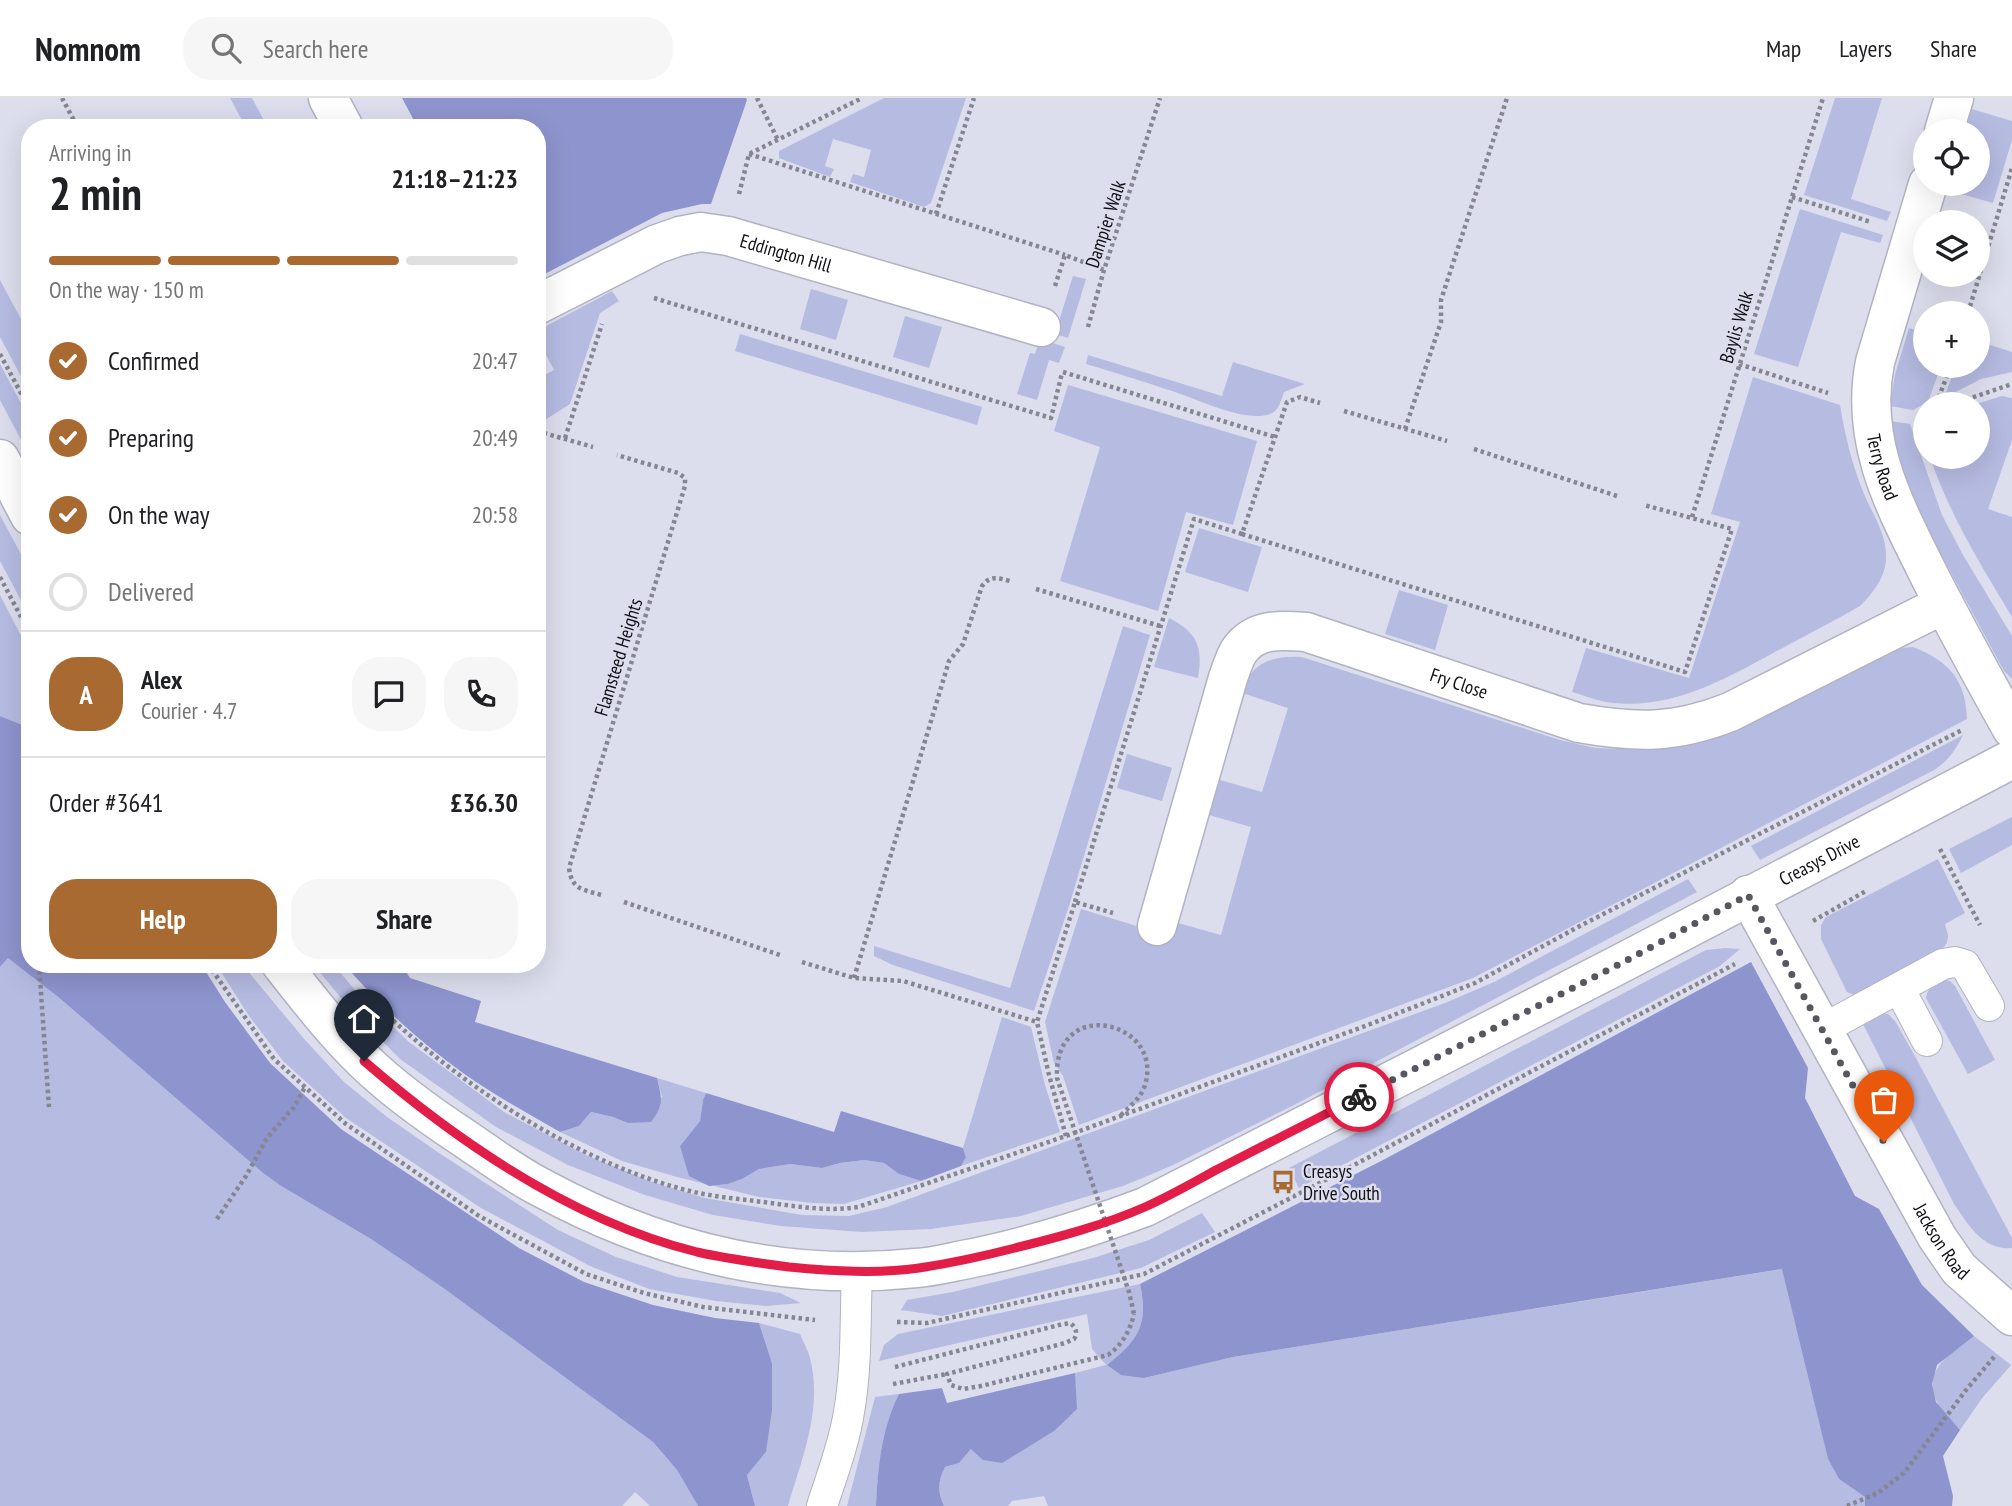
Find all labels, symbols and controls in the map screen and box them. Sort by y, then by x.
search box [183,17,673,80]
text: Nomnom [35,27,141,70]
icon: search [207,29,245,67]
text: Search here [263,32,368,65]
text: Map [1766,33,1801,64]
text: Layers [1839,33,1892,64]
text: Share [1930,33,1977,64]
map controls [1913,119,1990,469]
button: locate [1913,119,1990,196]
text: Arriving in [49,138,131,167]
text: 21:18–21:23 [391,162,518,195]
text: 2 min [49,163,142,223]
street label: Dampier Walk [1080,177,1131,271]
button: layers [1913,210,1990,287]
street label: Eddington Hill [737,228,835,278]
text: On the way · 150 m [49,275,204,304]
street label: Baylis Walk [1714,288,1758,366]
button: + [1913,301,1990,378]
icon: check [49,342,87,380]
text: Confirmed [108,344,199,377]
text: 20:47 [472,346,518,375]
button: − [1913,392,1990,469]
icon: check [49,419,87,457]
text: Preparing [108,421,194,454]
text: 20:49 [472,423,518,452]
street label: Terry Road [1862,432,1904,503]
icon: check [49,496,87,534]
text: On the way [108,498,210,531]
text: 20:58 [472,500,518,529]
text: Delivered [108,575,194,608]
street label: Flamsteed Heights [589,595,647,719]
button: chat [352,657,426,731]
button: phone [444,657,518,731]
street label: Fry Close [1427,662,1491,704]
text: Alex [141,663,182,696]
text: A [79,678,93,711]
text: Courier · 4.7 [141,696,237,725]
text: Order #3641 [49,786,164,819]
text: £36.30 [450,786,518,819]
street label: Creasys Drive [1775,829,1864,891]
button: Help [49,879,277,959]
button: Share [291,879,518,959]
pin [334,989,394,1061]
icon: home [345,1000,383,1038]
courier [1324,1062,1394,1132]
pin [1854,1070,1914,1142]
icon: bike [1340,1078,1378,1116]
icon: bag [1865,1081,1903,1119]
place label: Creasys Drive South [1303,1159,1380,1205]
bus stop icon: Creasys Drive South [1269,1168,1297,1196]
street label: Jackson Road [1908,1198,1975,1285]

